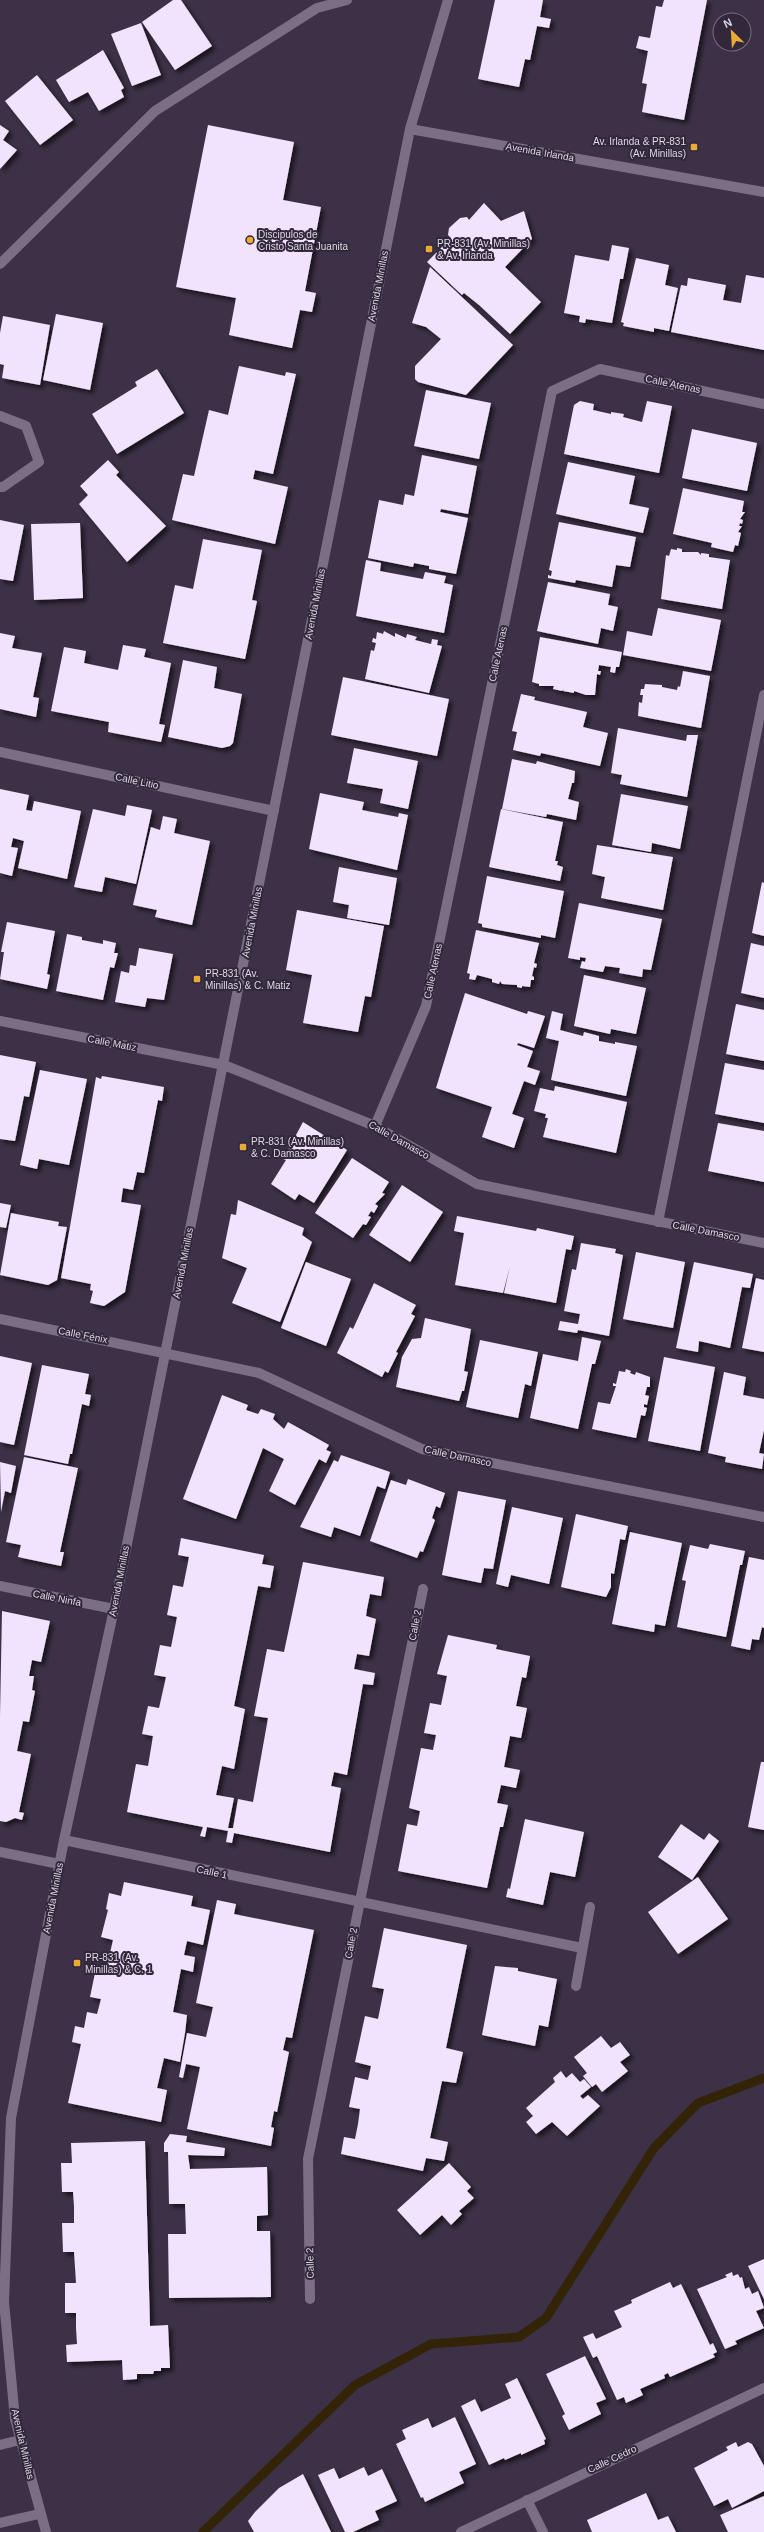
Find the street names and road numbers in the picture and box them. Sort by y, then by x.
street label: Avenida Irlanda [505,141,576,164]
street label: Avenida Minillas [366,250,390,322]
street label: Calle Atenas [644,373,702,395]
street label: Avenida Minillas [303,568,327,640]
street label: Calle Atenas [487,625,509,683]
street label: Calle Litio [114,771,160,791]
street label: Avenida Minillas [240,886,264,958]
street label: Calle Atenas [422,942,444,1000]
street label: Calle Matiz [87,1033,137,1053]
street label: Calle Damasco [367,1119,432,1161]
street label: Calle Damasco [672,1219,741,1243]
street label: Avenida Minillas [171,1227,195,1299]
street label: Calle Fénix [57,1325,109,1345]
street label: Calle Damasco [424,1444,493,1469]
street label: Avenida Minillas [107,1545,131,1617]
street label: Calle Ninfa [32,1588,82,1608]
street label: Calle 2 [407,1608,423,1641]
street label: Avenida Minillas [41,1862,65,1934]
street label: Calle 1 [196,1863,229,1881]
street label: Calle 2 [343,1926,359,1959]
street label: Calle 2 [304,2247,316,2279]
street label: Avenida Minillas [10,2408,36,2480]
street label: Calle Cedro [586,2443,639,2475]

